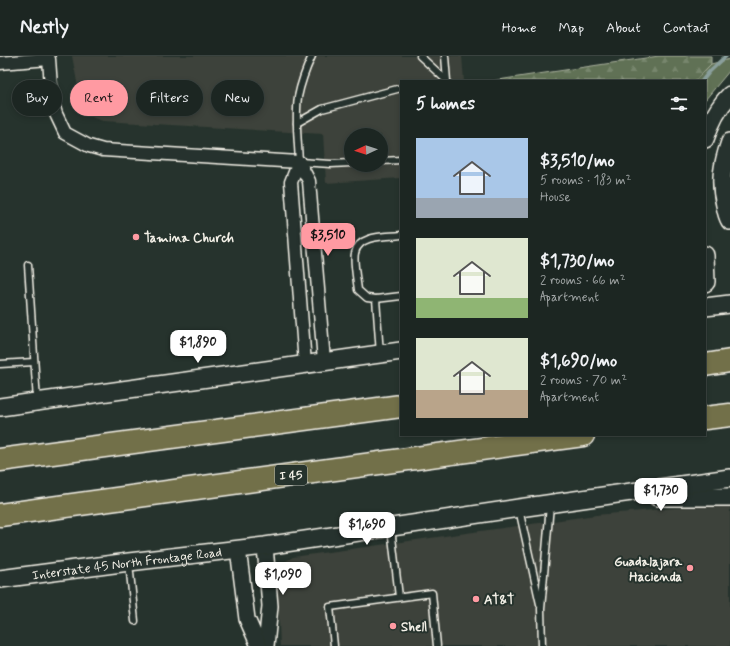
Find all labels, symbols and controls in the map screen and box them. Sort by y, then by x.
text: Nestly [20,15,69,40]
text: Home [502,19,536,37]
text: Map [558,19,584,37]
text: About [606,19,641,37]
text: Contact [663,19,710,37]
chip: Buy [12,80,62,116]
chip: Rent [70,80,128,116]
chip: Filters [136,80,203,116]
chip: New [211,80,264,116]
text: 5 homes [416,93,475,115]
icon: filters [668,93,690,115]
north arrow [344,128,388,172]
map controls [344,128,388,172]
text: $3,510/mo [540,150,615,172]
icon: home [448,154,496,202]
text: 5 rooms · 183 m² [540,172,631,189]
text: House [540,189,571,206]
pin: $3,510 [295,223,361,257]
text: $3,510 [310,227,346,244]
place label: Tamina Church [144,230,234,247]
marker: Tamina Church [131,232,141,242]
text: $1,730/mo [540,250,614,272]
icon: home [448,254,496,302]
text: 2 rooms · 66 m² [540,272,625,289]
text: Apartment [540,289,599,306]
pin: $1,890 [165,330,231,364]
text: $1,890 [179,334,217,351]
text: $1,690/mo [540,350,617,372]
icon: home [448,354,496,402]
text: 2 rooms · 70 m² [540,372,627,389]
text: Apartment [540,389,599,406]
road number: I 45 [275,465,307,485]
pin: $1,730 [628,478,694,512]
text: $1,730 [643,482,679,499]
pin: $1,690 [334,512,400,546]
text: $1,690 [348,516,386,533]
street label: Interstate 45 North Frontage Road [31,544,223,585]
place label: Guadalajara Hacienda [614,554,683,586]
pin: $1,090 [250,562,316,596]
marker: Guadalajara Hacienda [685,563,695,573]
text: $1,090 [264,566,302,583]
place label: AT&T [484,592,515,609]
marker: AT&T [471,594,481,604]
place label: Shell [401,619,427,636]
marker: Shell [388,621,398,631]

